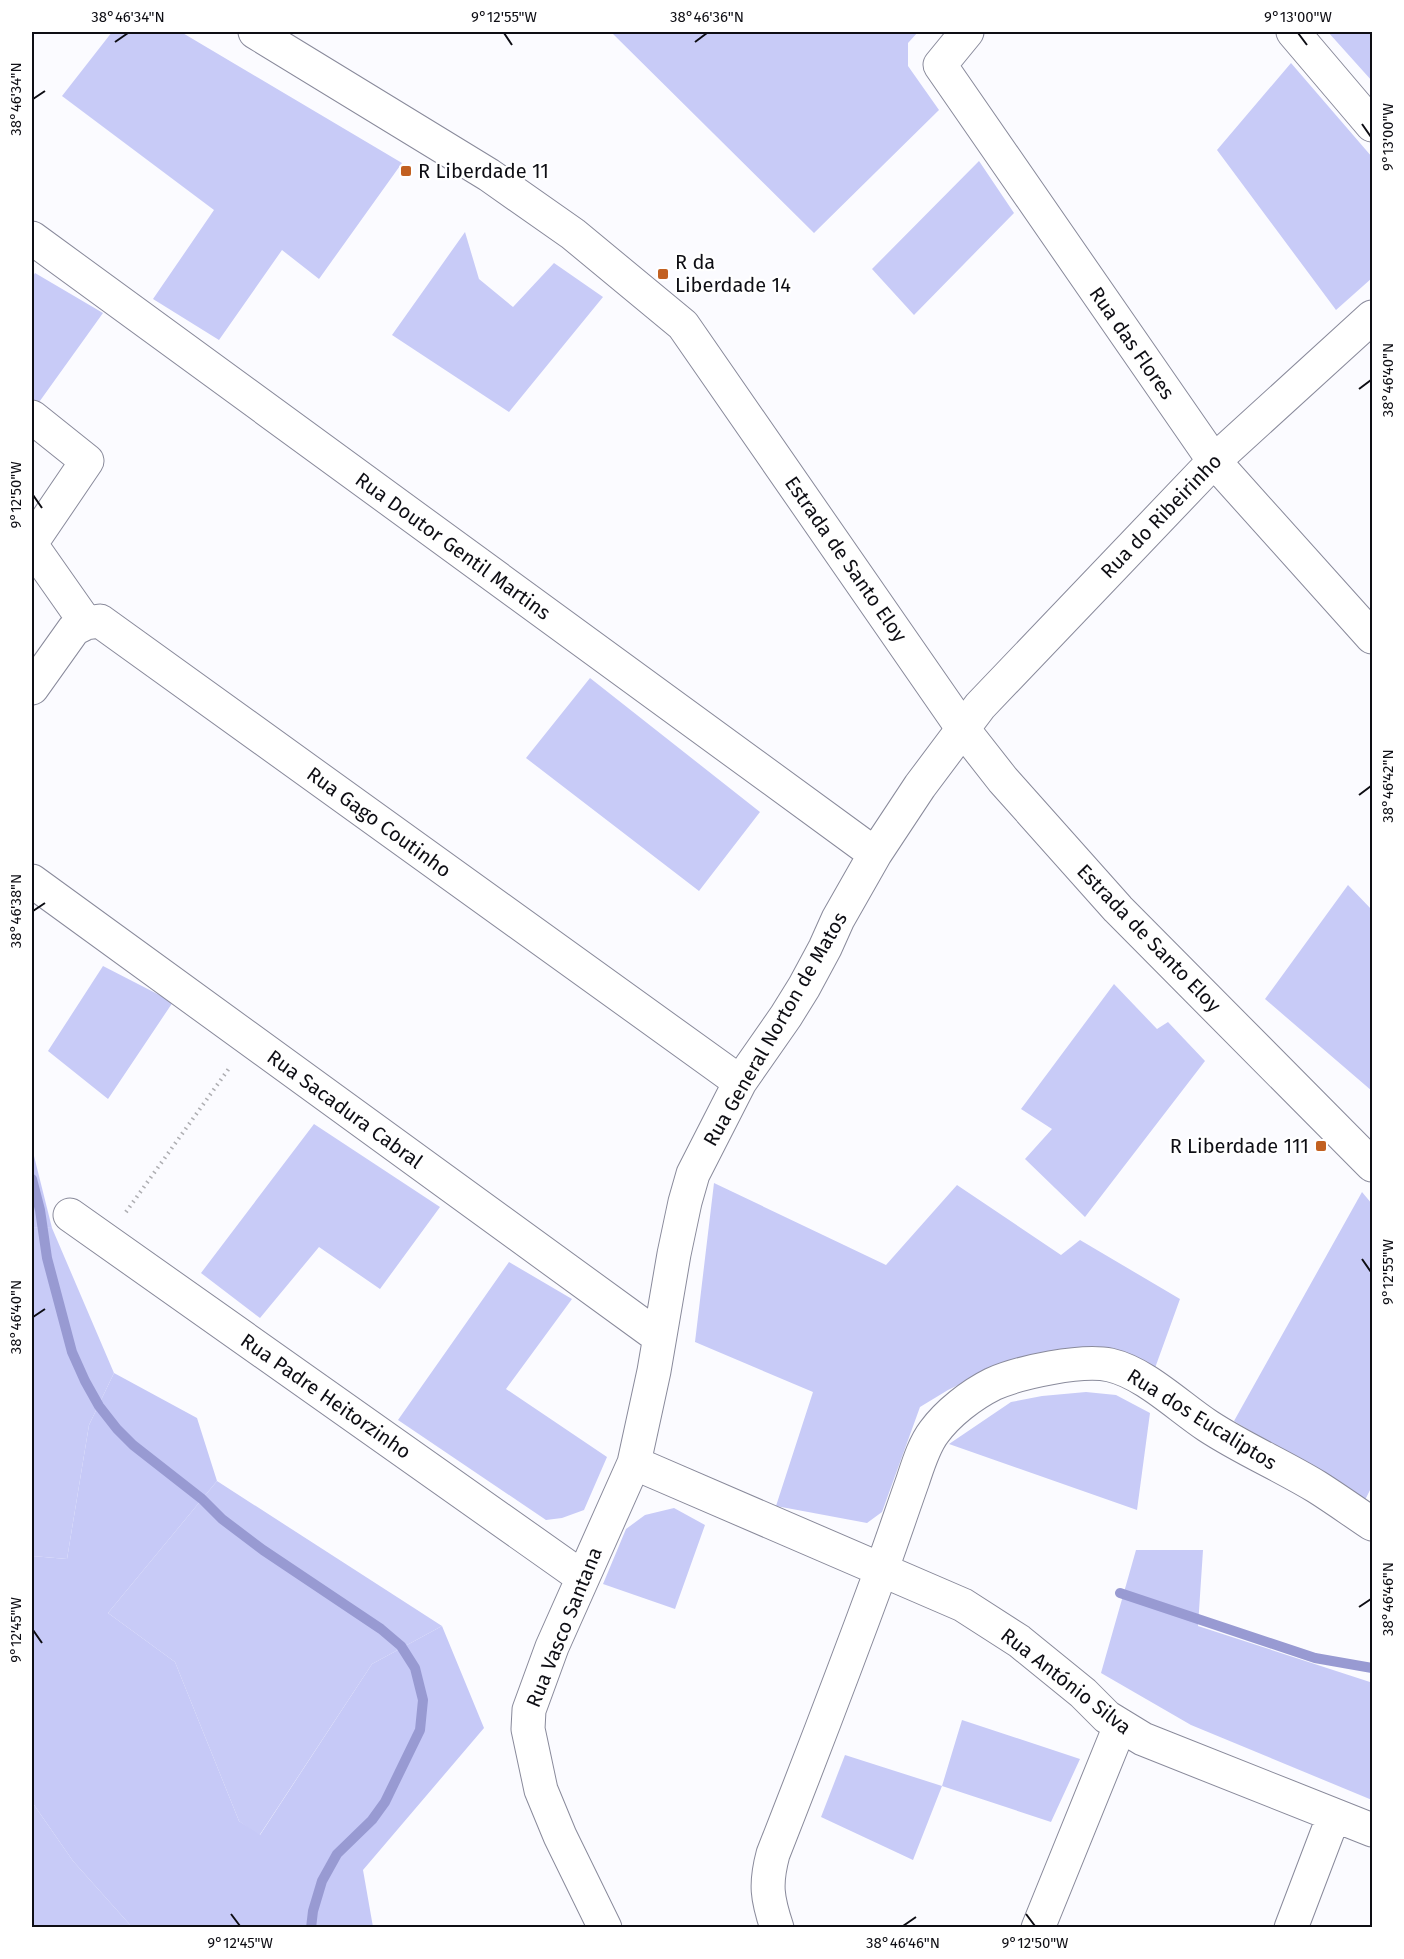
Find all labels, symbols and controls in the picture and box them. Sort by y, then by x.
text: 38°46'34"N [91,8,165,26]
text: 9°12'55"W [471,8,538,26]
text: 38°46'36"N [670,8,744,26]
text: 9°13'00"W [1264,8,1333,26]
text: 38°46'34"N [7,62,25,136]
text: 9°13'00"W [1379,102,1397,171]
place label: R Liberdade 11 [418,159,549,183]
marker: R Liberdade 11 [399,164,413,178]
place label: R da Liberdade 14 [675,250,791,297]
marker: R da Liberdade 14 [656,267,670,281]
street label: Rua das Flores [1084,282,1180,404]
text: 38°46'40"N [1379,343,1397,417]
street label: Rua do Ribeirinho [1096,449,1226,583]
text: 9°12'50"W [7,461,25,529]
street label: Rua Doutor Gentil Martins [351,467,555,625]
street label: Estrada de Santo Eloy [780,472,912,646]
text: 38°46'42"N [1379,749,1397,823]
street label: Rua Gago Coutinho [302,762,456,882]
street label: Estrada de Santo Eloy [1072,859,1226,1017]
text: 38°46'38"N [7,874,25,948]
street label: Rua General Norton de Matos [698,908,852,1150]
street label: Rua Sacadura Cabral [263,1045,427,1173]
place label: R Liberdade 111 [1170,1134,1309,1158]
marker: R Liberdade 111 [1314,1139,1328,1153]
text: 9°12'55"W [1379,1238,1397,1305]
text: 38°46'40"N [7,1280,25,1354]
street label: Rua Padre Heitorzinho [236,1328,416,1464]
street label: Rua dos Eucaliptos [1123,1363,1281,1475]
street label: Rua Vasco Santana [521,1543,607,1711]
text: 38°46'46"N [1379,1562,1397,1636]
text: 9°12'45"W [7,1597,25,1663]
street label: Rua António Silva [996,1623,1136,1739]
text: 9°12'45"W [207,1934,273,1952]
text: 38°46'46"N [866,1934,940,1952]
text: 9°12'50"W [1001,1934,1069,1952]

